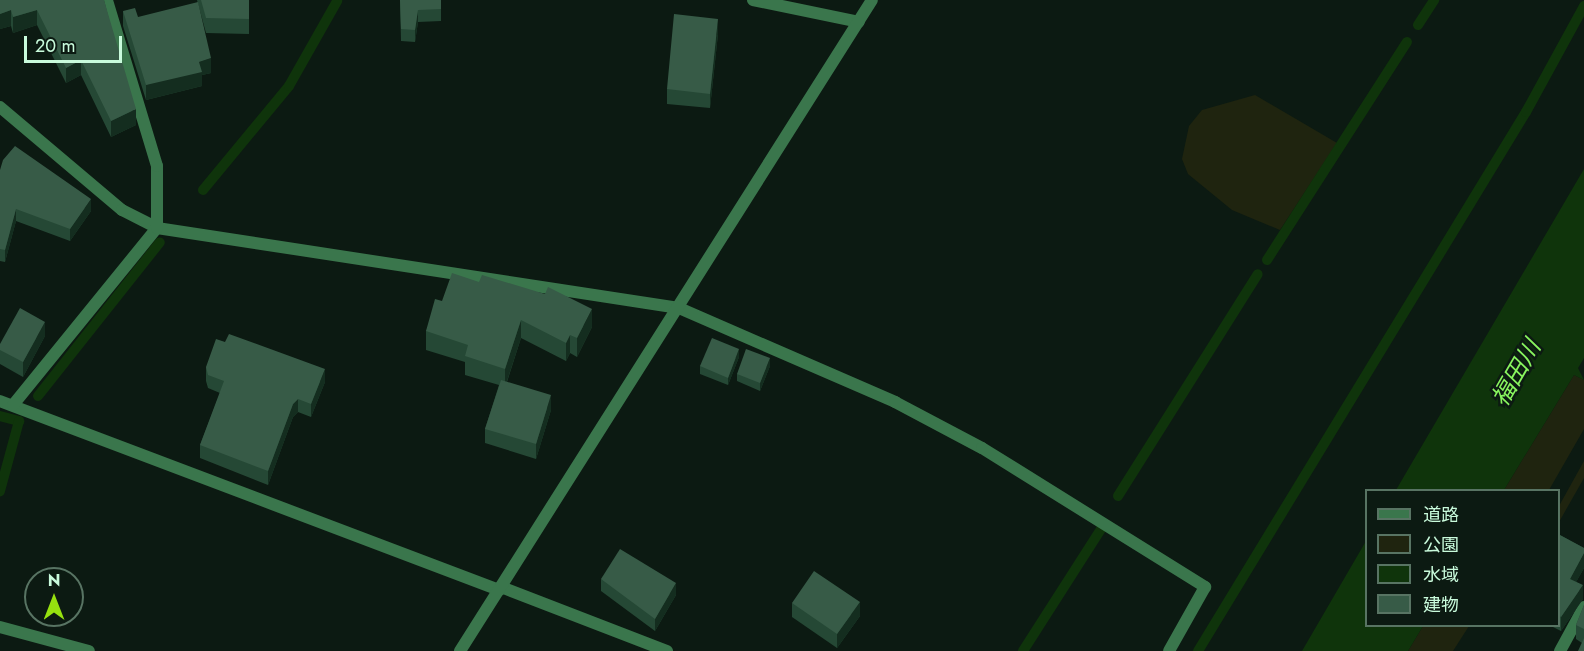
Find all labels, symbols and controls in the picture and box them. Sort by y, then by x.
scale bar [27,24,124,62]
text: 20 m [35,33,75,59]
water label: 福田川 [1486,335,1546,411]
legend [1365,489,1560,627]
text: 道路 [1423,502,1459,528]
text: 公園 [1423,532,1459,558]
text: 水域 [1423,562,1459,588]
north arrow [24,567,84,627]
text: N [48,569,60,592]
text: 建物 [1423,592,1459,618]

